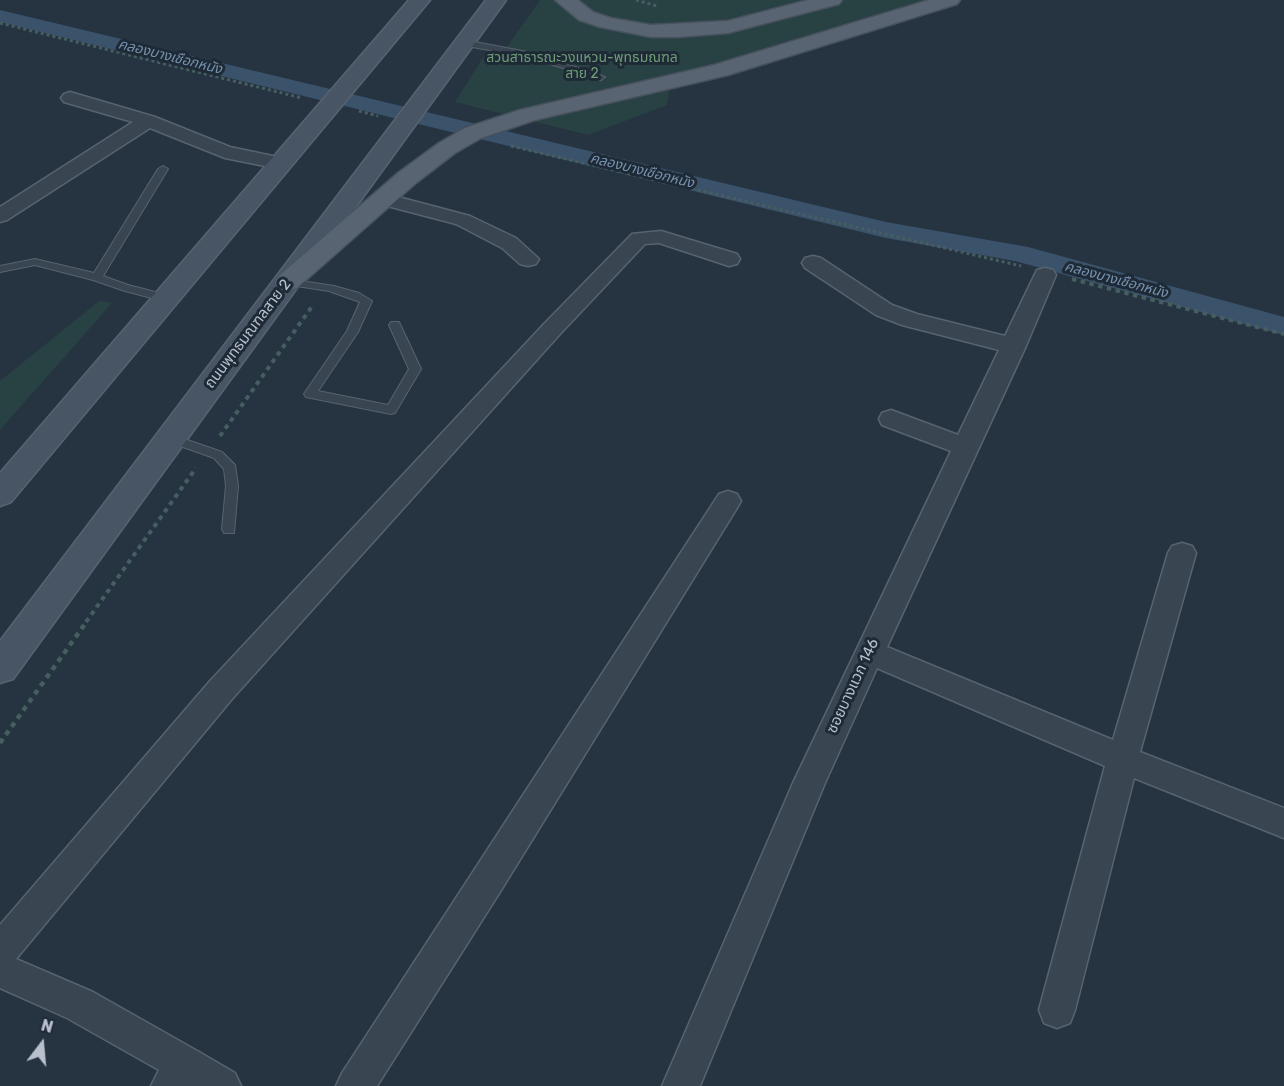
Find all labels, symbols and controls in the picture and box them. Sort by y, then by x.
water label: คลองบางเชือกหนัง [116,36,224,78]
park label: สวนสาธารณะวงแหวน-พุทธมณฑล สาย 2 [486,50,678,82]
water label: คลองบางเชือกหนัง [588,150,696,192]
water label: คลองบางเชือกหนัง [1063,258,1169,302]
street label: ถนนพุทธมณฑลสาย 2 [201,276,295,392]
street label: ซอยบางแวก 146 [823,636,883,736]
north arrow [12,1014,72,1074]
text: N [39,1015,55,1037]

